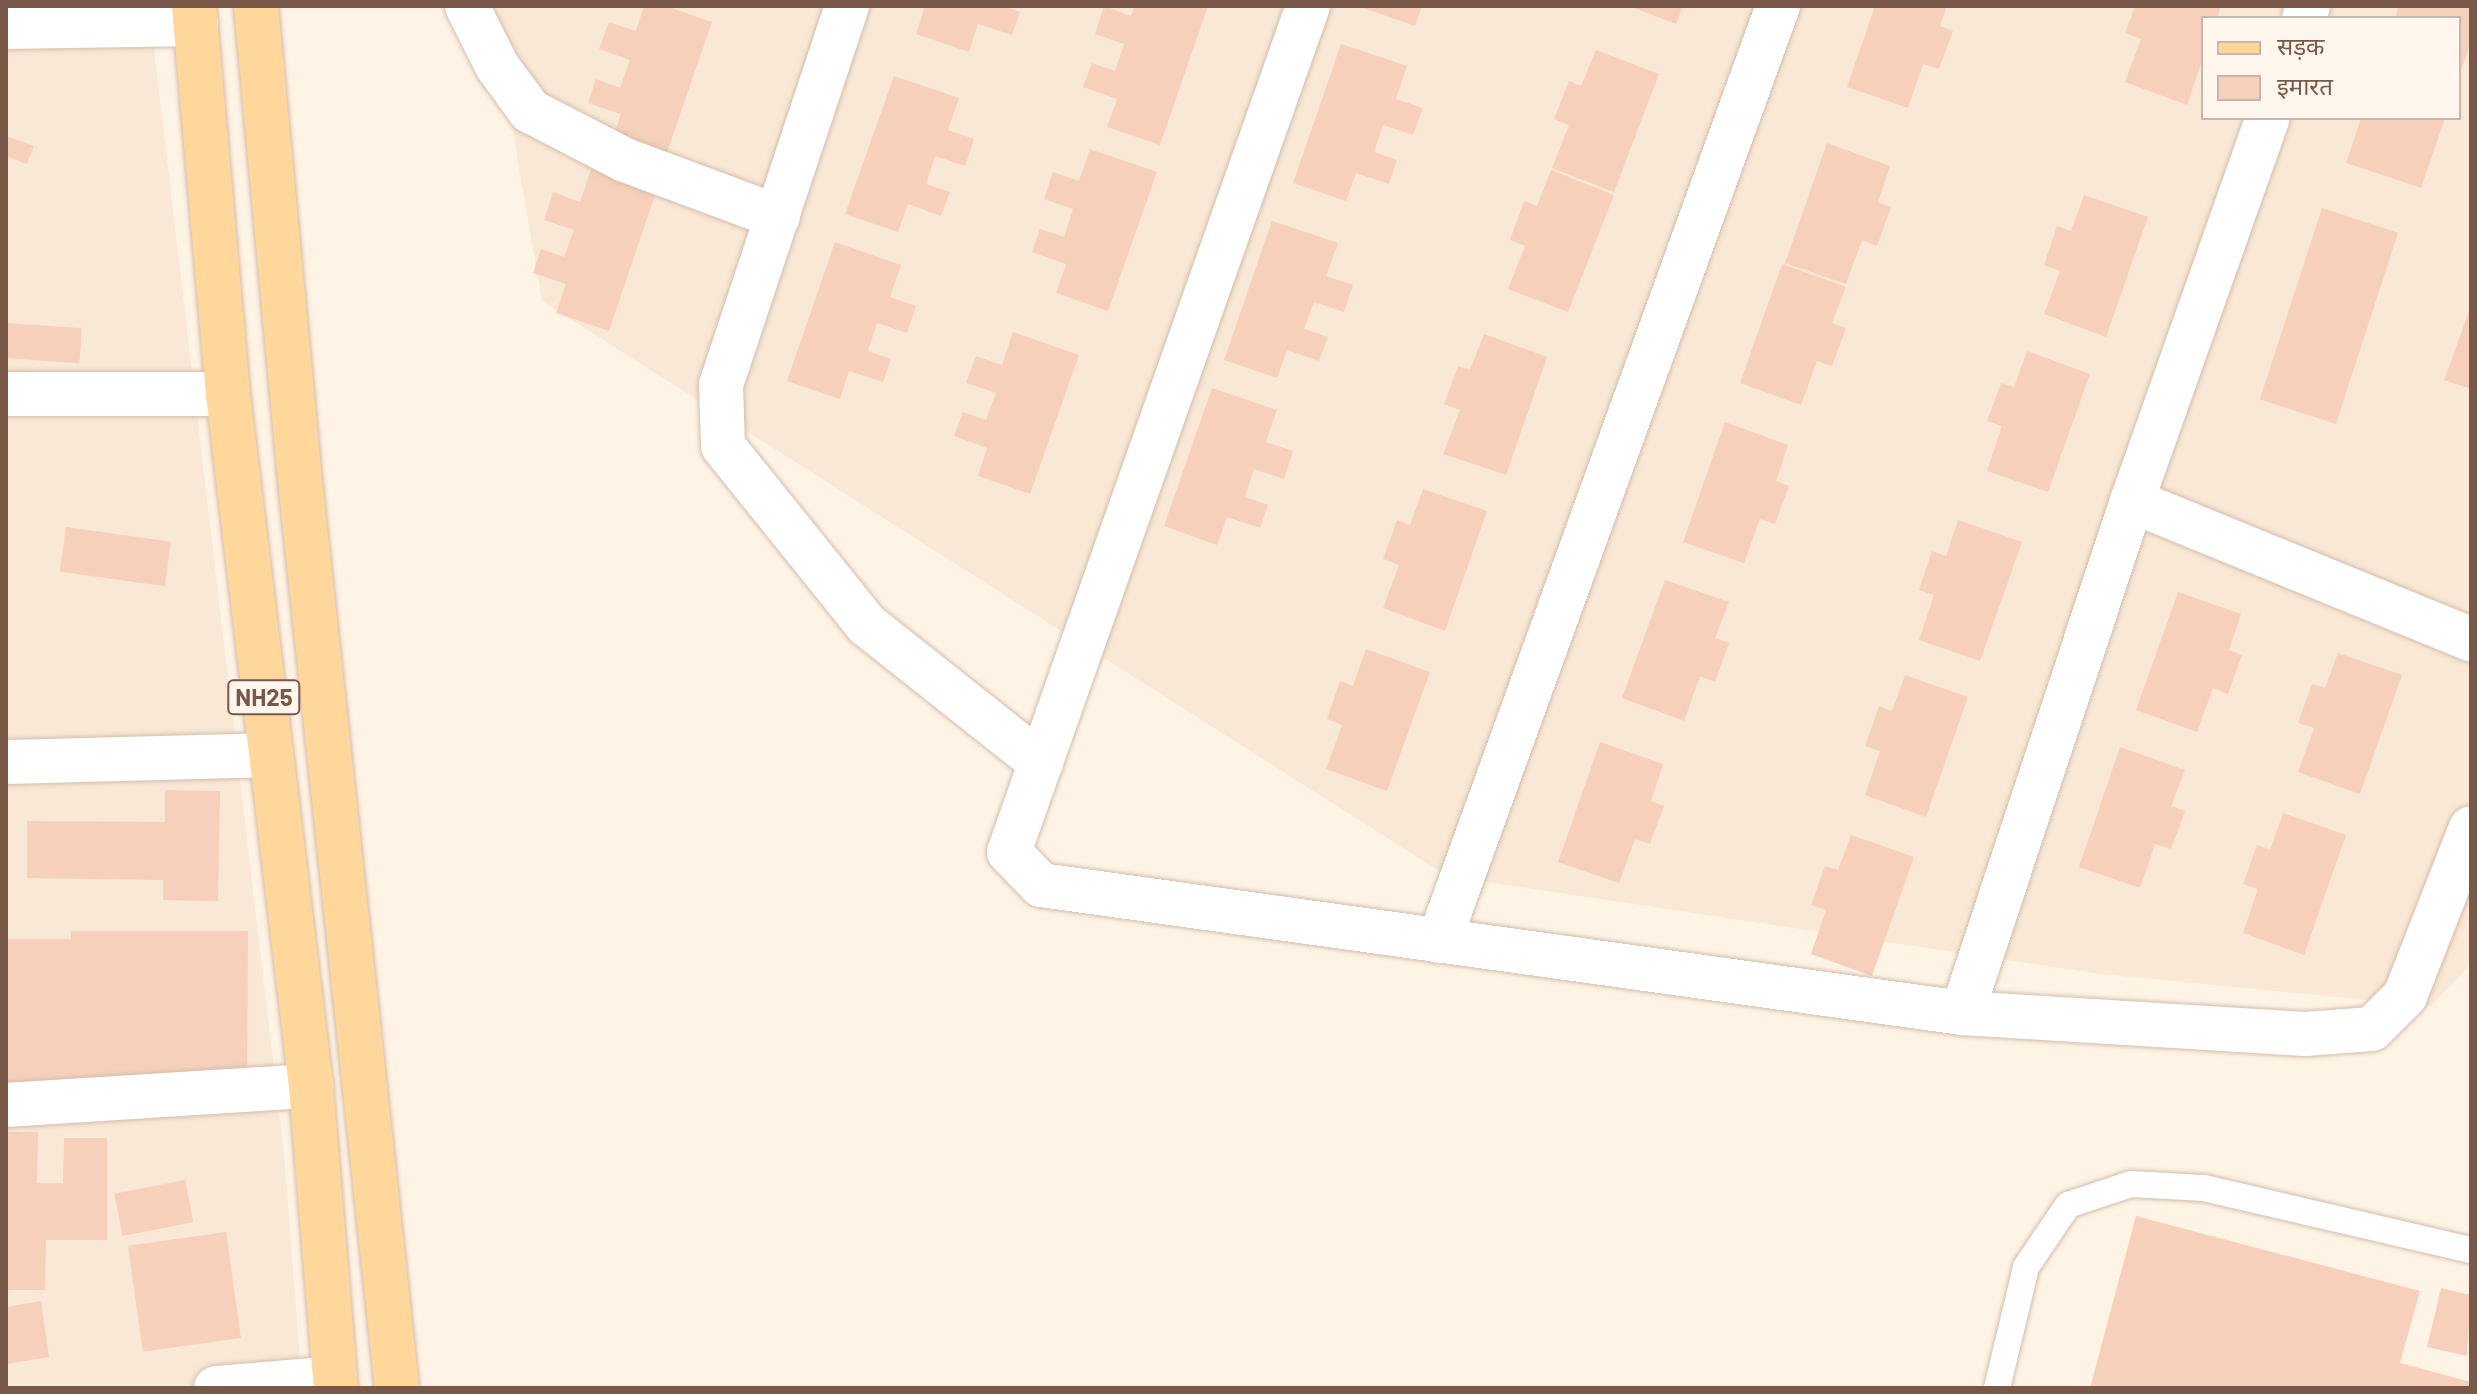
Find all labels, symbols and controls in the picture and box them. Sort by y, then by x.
legend [2201,16,2461,120]
text: सड़क [2277,31,2325,60]
text: इमारत [2277,71,2333,100]
road number: NH25 [226,677,302,717]

